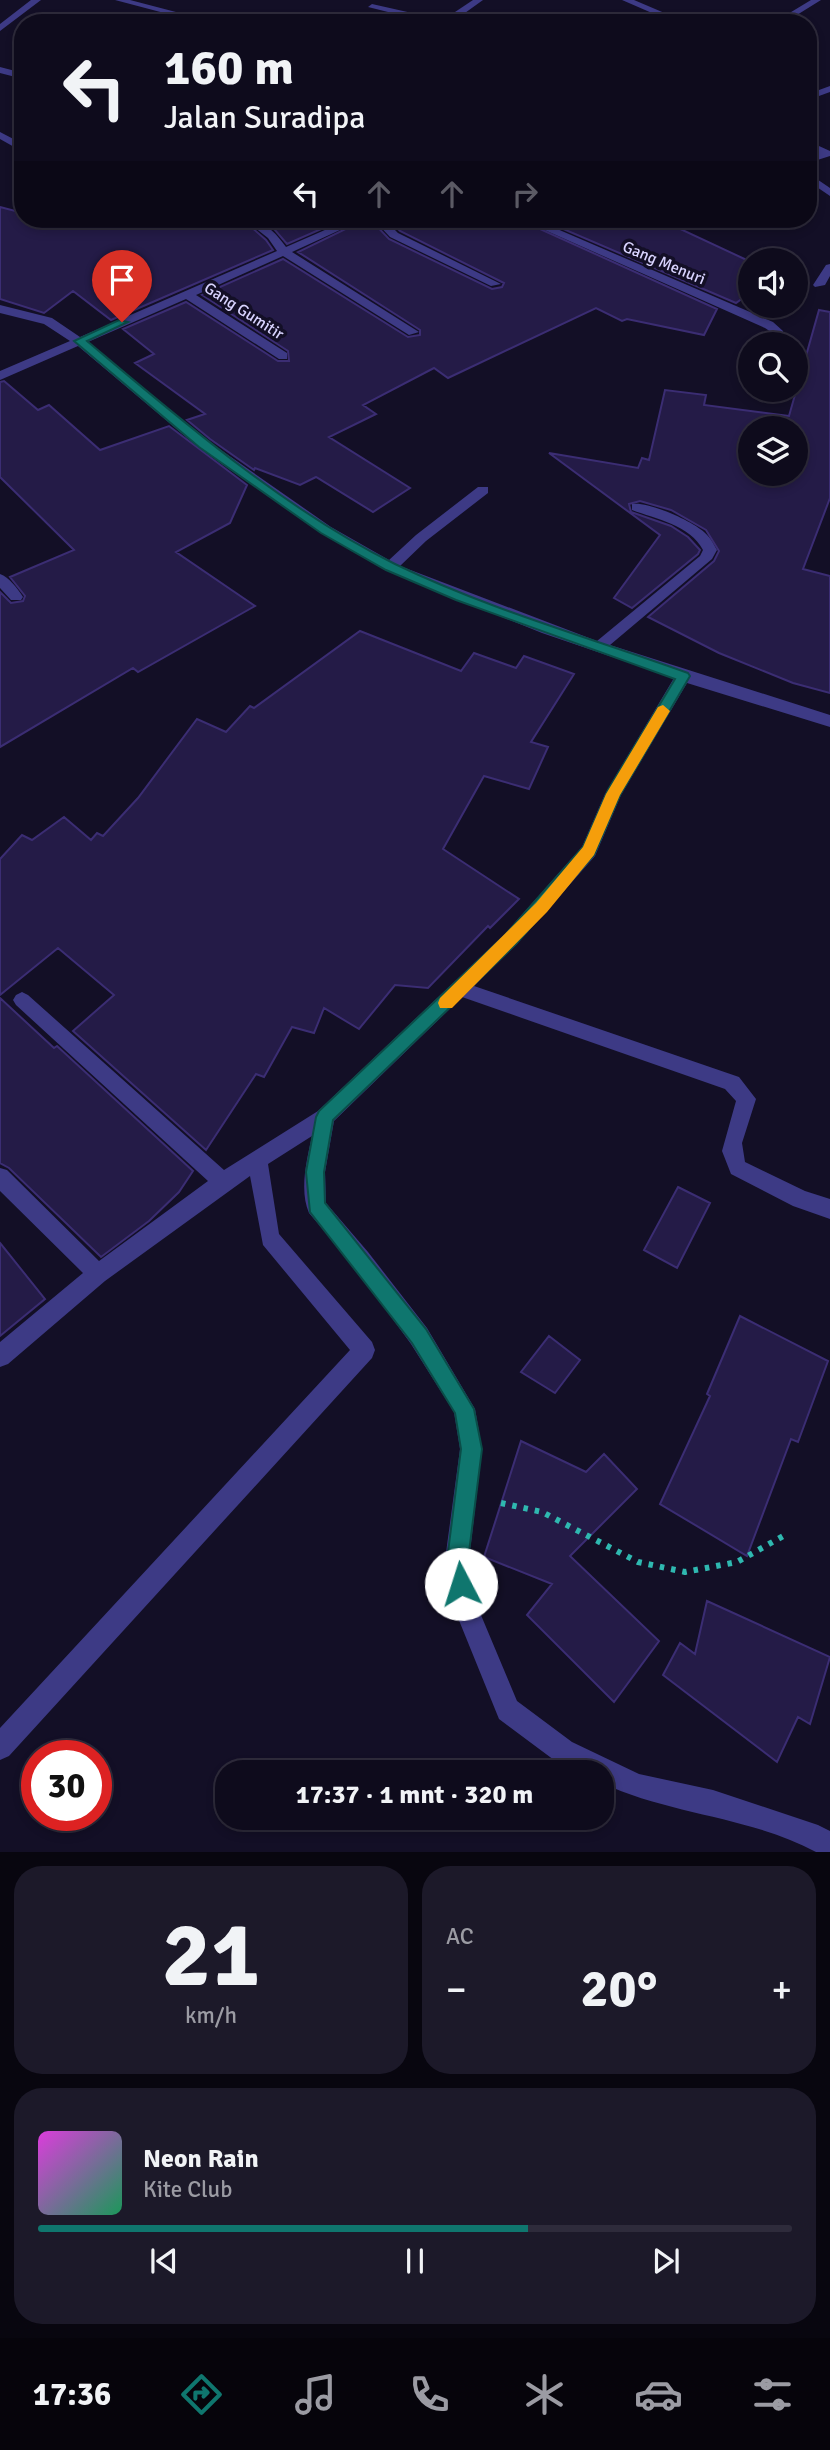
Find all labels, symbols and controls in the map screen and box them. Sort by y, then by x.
text: 160 m [164,38,294,98]
icon: left [49,42,140,133]
text: Jalan Suradipa [164,98,366,137]
icon: left [287,175,325,213]
icon: ahead [360,175,398,213]
icon: ahead [433,175,471,213]
icon: right [506,175,544,213]
street label: Gang Menuri [620,237,708,289]
map controls [738,248,808,486]
button: sound [738,248,808,318]
pin [92,250,152,322]
icon: arrive [103,261,141,299]
street label: Gang Gumitir [200,278,288,344]
button: search [738,332,808,402]
button: layers [738,416,808,486]
position arrow [424,1547,498,1621]
speed limit sign: 30 [21,1740,112,1831]
text: 17:37 · 1 mnt · 320 m [296,1779,533,1811]
text: 21 [162,1899,260,2012]
text: AC [446,1922,474,1951]
text: 20° [581,1957,657,2021]
text: − [446,1966,467,2013]
text: + [771,1966,792,2013]
text: km/h [185,2001,237,2030]
text: Neon Rain [143,2143,259,2175]
text: Kite Club [143,2175,232,2204]
icon: previous [145,2242,183,2280]
icon: pause [396,2242,434,2280]
icon: next [647,2242,685,2280]
icon: directions [177,2370,226,2419]
icon: music [291,2370,340,2419]
icon: phone [405,2370,454,2419]
icon: climate [520,2370,569,2419]
icon: car [634,2370,683,2419]
icon: filters [748,2370,797,2419]
text: 17:36 [33,2375,111,2414]

